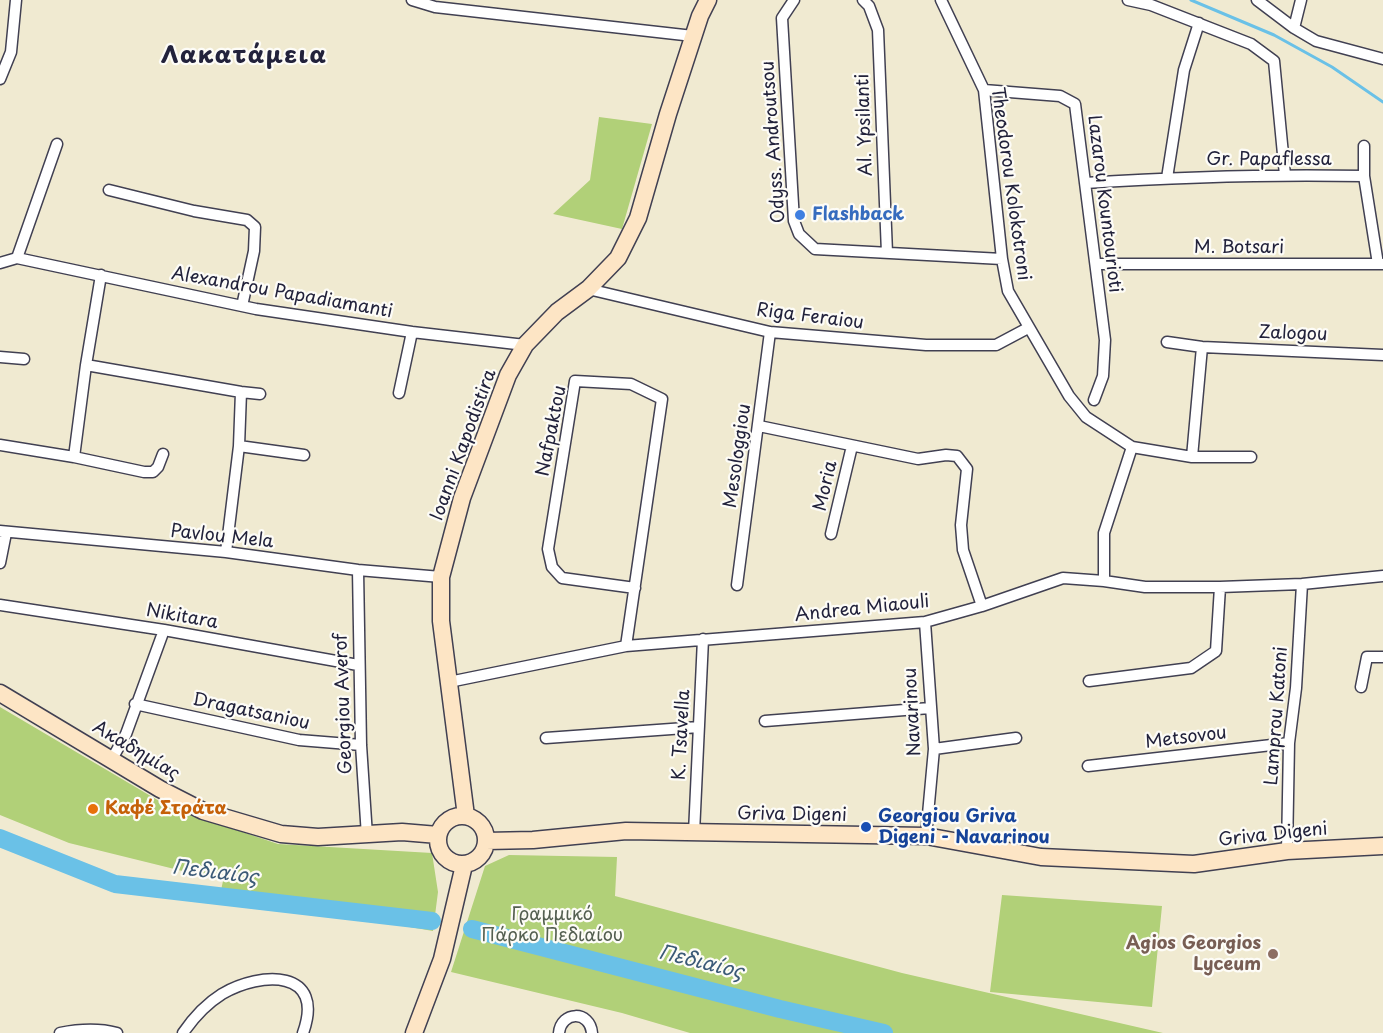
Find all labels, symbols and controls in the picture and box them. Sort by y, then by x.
district label: Λακατάμεια [161,42,327,70]
street label: Odyss. Androutsou [758,60,790,224]
street label: Al. Ypsilanti [852,73,878,177]
street label: Theodorou Kolokotroni [986,86,1034,282]
street label: Lazarou Kountourioti [1082,114,1126,294]
street label: Gr. Papaflessa [1206,149,1332,171]
place label: Flashback [812,204,904,226]
marker: Flashback [793,208,807,222]
street label: M. Botsari [1194,237,1284,259]
street label: Alexandrou Papadiamanti [170,263,394,323]
street label: Riga Feraiou [755,300,865,334]
street label: Zalogou [1258,322,1328,346]
street label: Ioanni Kapodistira [427,366,501,524]
street label: Nafpaktou [533,384,571,478]
street label: Mesologgiou [720,402,756,510]
street label: Moria [810,459,842,513]
street label: Pavlou Mela [169,521,275,553]
street label: Andrea Miaouli [794,591,930,627]
street label: Nikitara [144,600,220,634]
street label: Georgiou Averof [331,633,357,775]
street label: Lamprou Katoni [1261,646,1293,786]
street label: Navarinou [900,667,926,757]
street label: Dragatsaniou [191,689,311,735]
street label: K. Tsavella [669,689,695,781]
street label: Ακαδημίας [89,717,183,785]
street label: Metsovou [1144,722,1228,754]
place label: Καφέ Στράτα [105,798,227,820]
marker: Καφέ Στράτα [86,802,100,816]
street label: Griva Digeni [737,803,847,827]
place label: Georgiou Griva Digeni - Navarinou [878,806,1050,848]
street label: Griva Digeni [1217,819,1329,851]
marker: Georgiou Griva Digeni - Navarinou [859,820,873,834]
water label: Πεδιαίος [171,856,259,890]
park label: Γραμμικό Πάρκο Πεδιαίου [481,904,623,946]
place label: Agios Georgios Lyceum [1126,933,1261,976]
water label: Πεδιαίος [656,941,746,985]
marker: Agios Georgios Lyceum [1266,947,1280,961]

